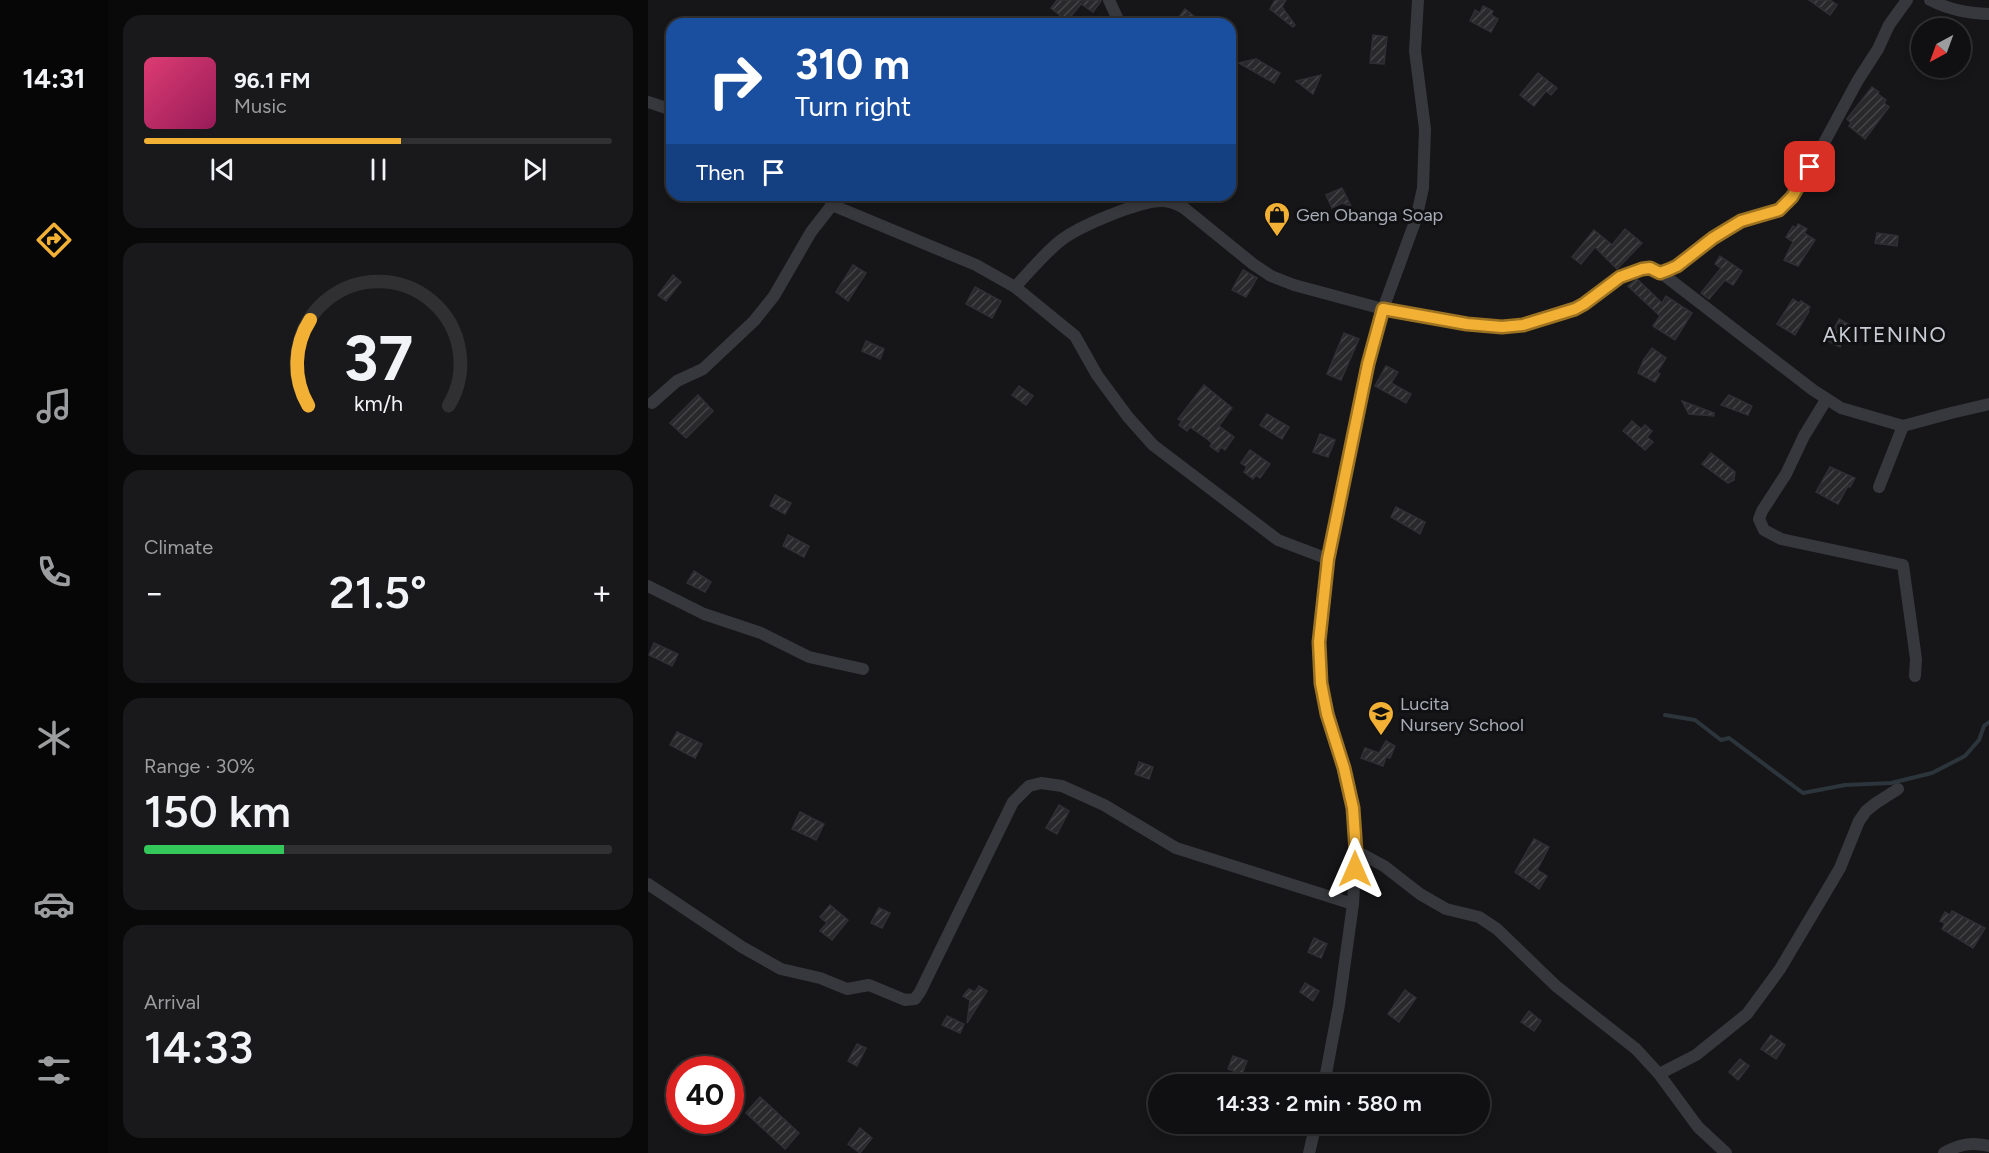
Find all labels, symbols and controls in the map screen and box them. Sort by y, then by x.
north arrow [1911,18,1971,78]
map controls [1911,18,1971,78]
text: 310 m [795,39,910,90]
icon: right [696,42,774,120]
text: 14:31 [22,62,86,95]
text: 96.1 FM [234,67,311,94]
text: Turn right [795,90,911,123]
text: Music [234,94,287,118]
pin [1784,141,1835,192]
icon: arrive [1793,150,1826,183]
icon: previous [206,153,239,186]
icon: pause [362,153,395,186]
icon: next [518,153,551,186]
icon: arrive [757,156,790,189]
text: Then [696,159,745,186]
shop icon: Gen Obanga Soap [1262,200,1292,238]
place label: Gen Obanga Soap [1296,204,1443,226]
icon: directions [33,219,75,261]
text: 37 [343,321,413,396]
district label: AKITENINO [1823,322,1947,347]
icon: music [33,385,75,427]
text: km/h [354,391,402,416]
text: Climate [144,535,213,559]
icon: phone [33,551,75,593]
text: 21.5° [329,565,427,619]
text: − [144,573,165,612]
text: + [591,573,612,612]
place label: Lucita Nursery School [1400,693,1524,736]
school or university icon: Lucita Nursery School [1366,699,1396,737]
icon: climate [33,717,75,759]
text: Range · 30% [144,754,255,778]
text: 150 km [144,784,291,838]
position arrow [1323,837,1387,901]
icon: car [33,883,75,925]
text: Arrival [144,990,200,1014]
text: 14:33 [144,1020,253,1074]
icon: filters [33,1049,75,1091]
speed limit sign: 40 [666,1056,744,1134]
text: 14:33 · 2 min · 580 m [1216,1090,1422,1117]

